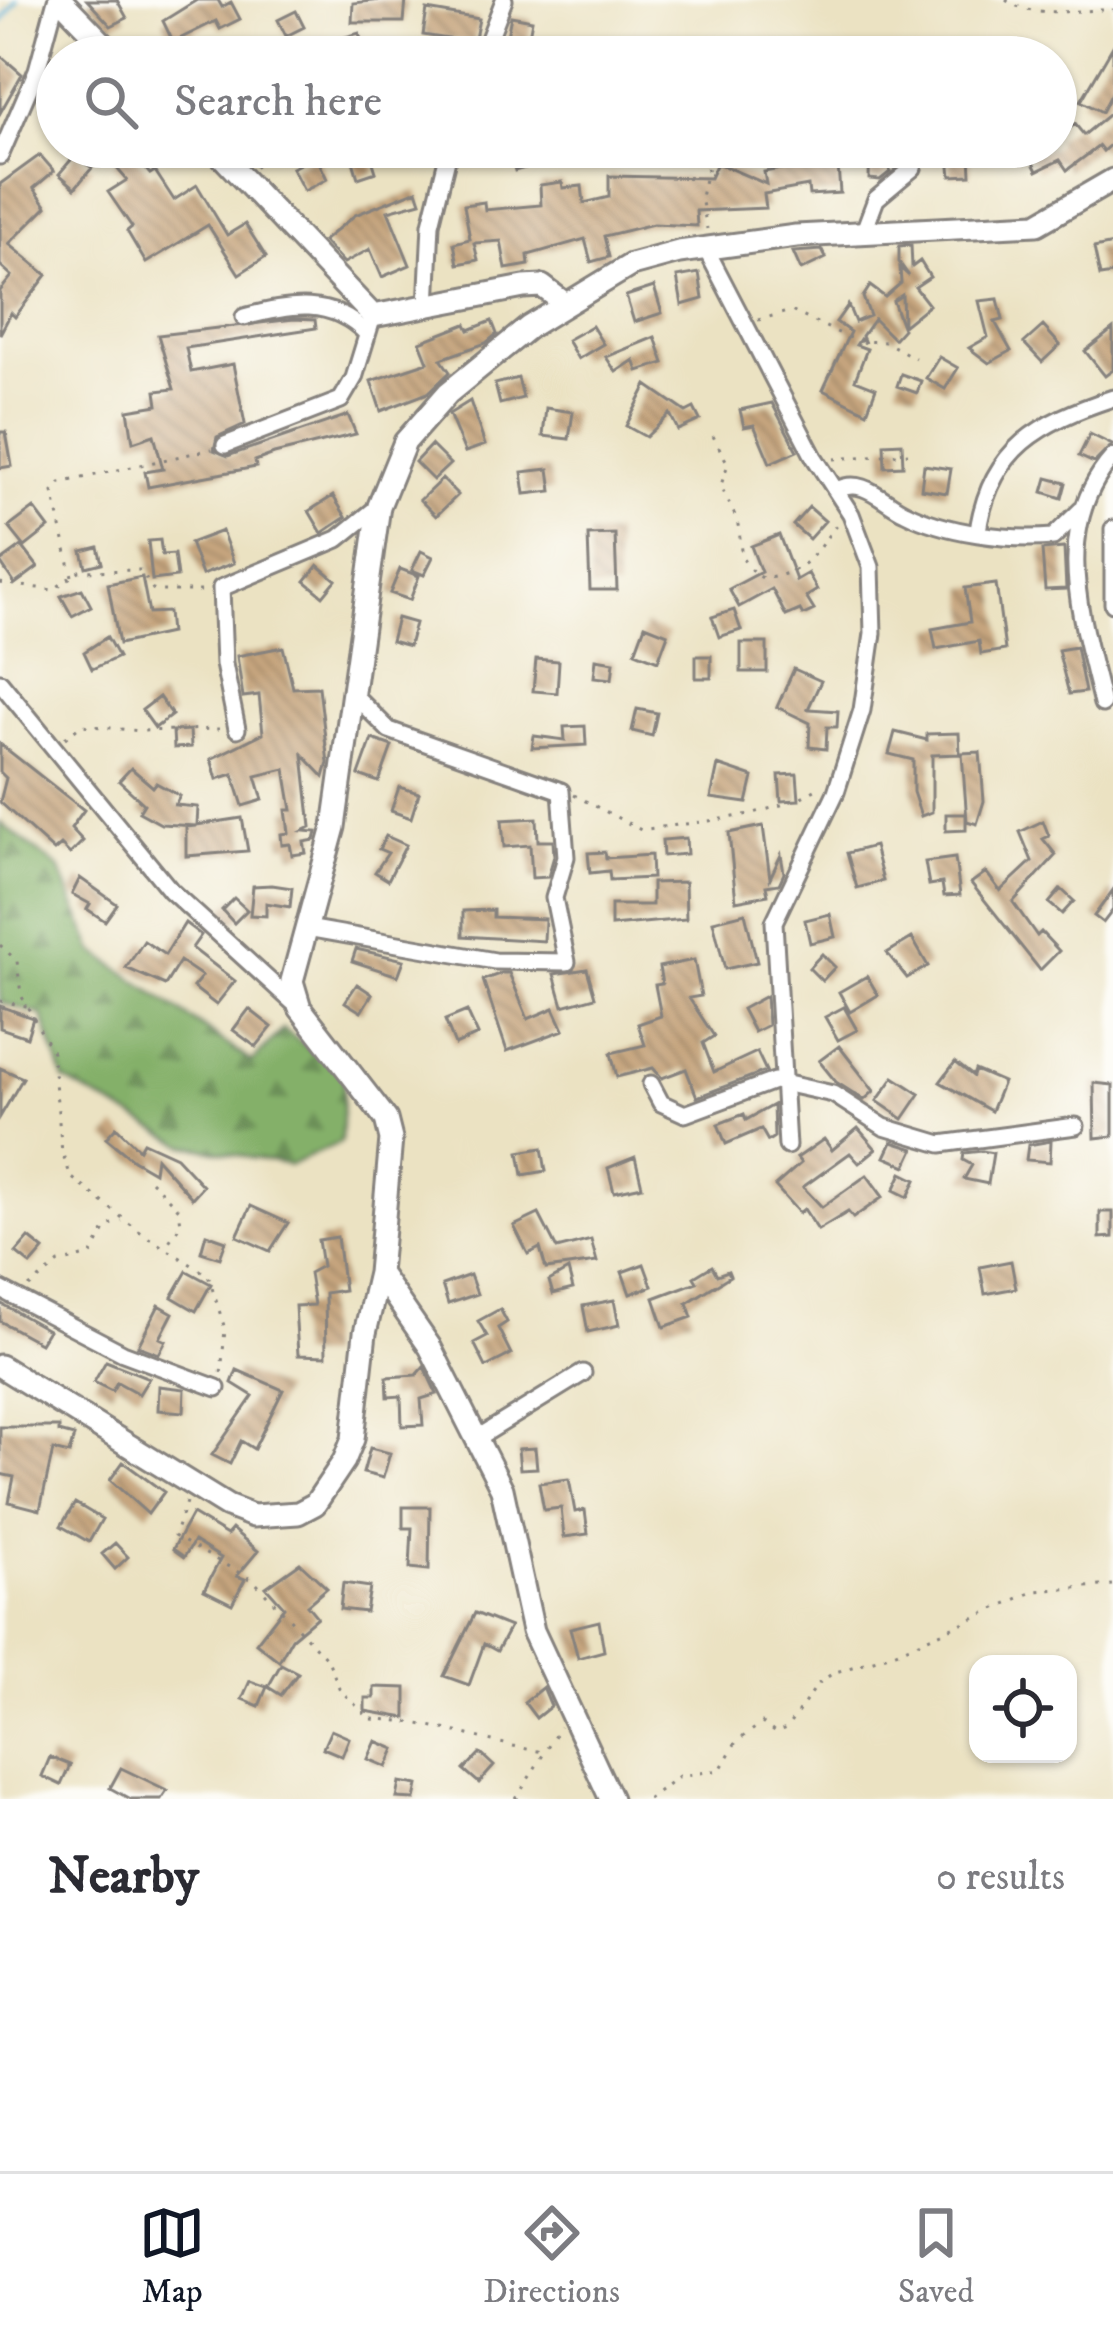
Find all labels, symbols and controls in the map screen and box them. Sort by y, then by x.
search box [36,36,1077,168]
icon: search [78,69,144,135]
text: Search here [174,74,382,130]
map controls [969,1655,1077,1763]
button: locate [969,1655,1077,1763]
text: Nearby [48,1845,199,1909]
text: 0 results [936,1853,1065,1902]
tab: Map [139,2200,205,2313]
tab: Directions [483,2200,620,2313]
tab: Saved [898,2200,974,2313]

